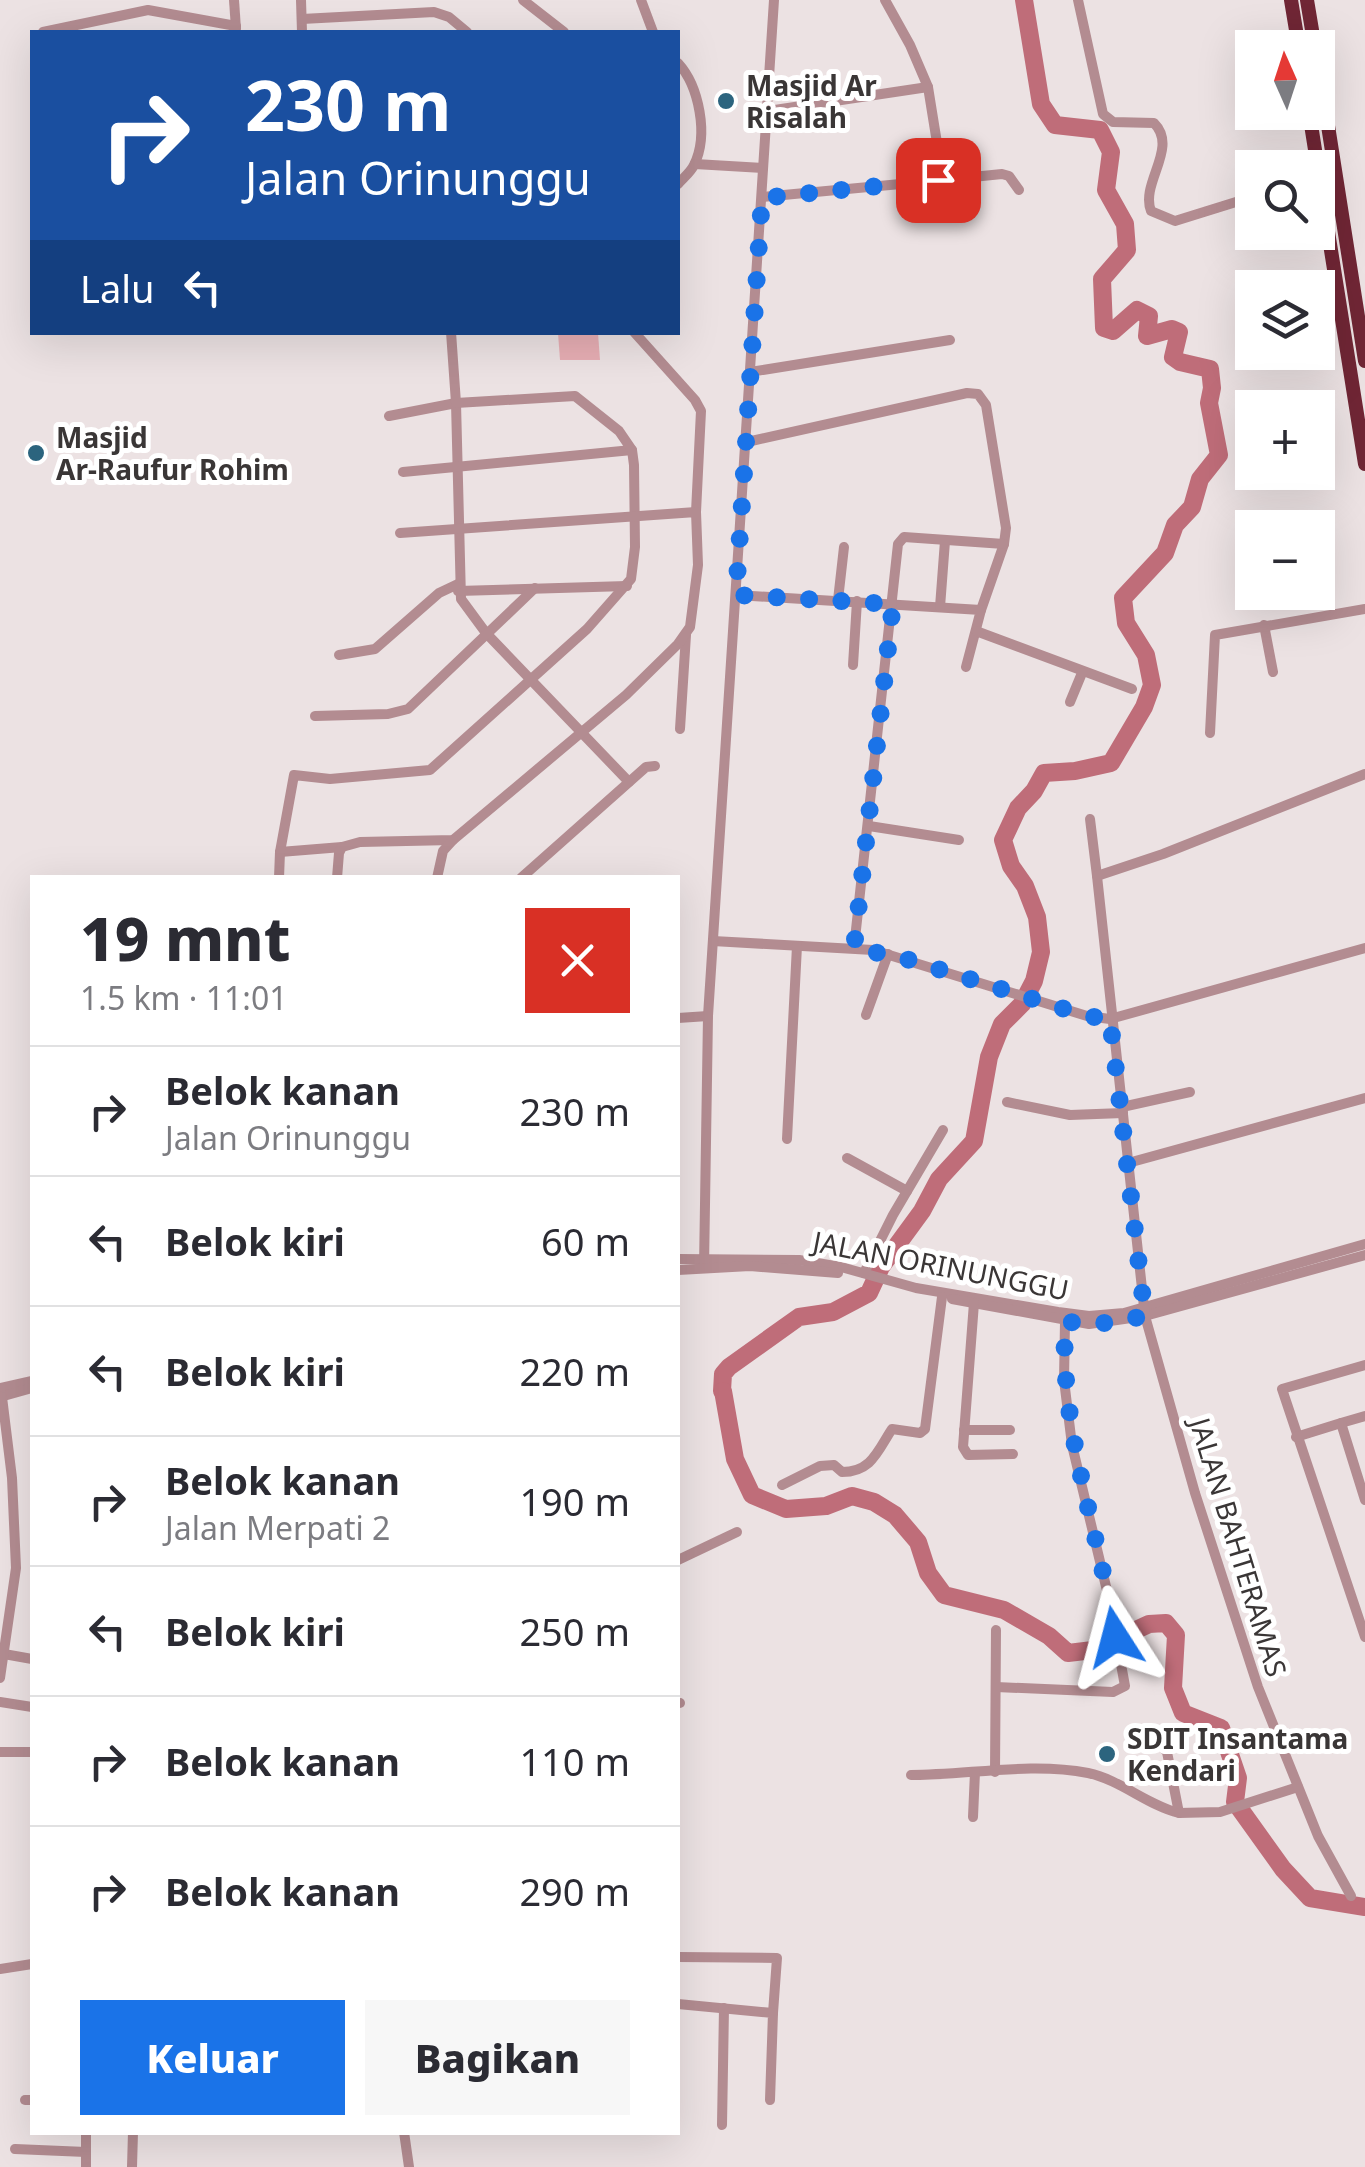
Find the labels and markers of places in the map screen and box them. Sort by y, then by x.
place label: Masjid Ar Risalah [746,66,877,136]
marker: Masjid Ar Risalah [715,90,737,112]
pin [896,138,981,223]
place label: Masjid Ar-Raufur Rohim [56,418,289,488]
marker: Masjid Ar-Raufur Rohim [25,442,47,464]
place label: SDIT Insantama Kendari [1127,1719,1348,1789]
marker: SDIT Insantama Kendari [1096,1743,1118,1765]

